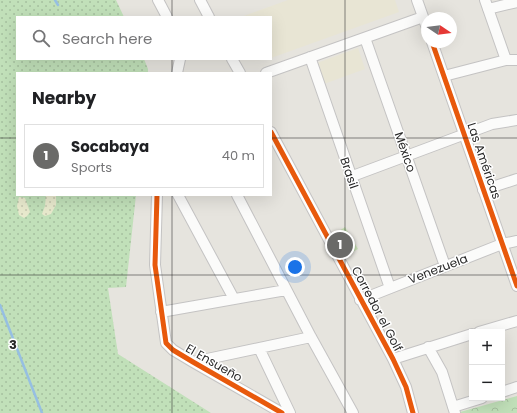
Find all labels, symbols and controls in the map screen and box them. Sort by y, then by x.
north arrow [421,12,457,48]
search box [16,16,272,60]
icon: search [30,27,52,49]
text: Search here [62,28,152,49]
text: Nearby [32,86,96,110]
street label: Las Américas [463,120,505,201]
street label: México [391,129,420,174]
text: Socabaya [71,136,149,157]
text: 1 [44,146,48,165]
text: 40 m [222,146,255,165]
street label: Brasil [336,155,363,191]
text: Sports [71,158,112,177]
pin: 1 [327,230,353,260]
street label: Venezuela [406,249,470,288]
your location [285,257,305,277]
street label: Corredor el Golf [348,263,407,354]
map controls [469,329,505,401]
button: + [469,329,505,365]
text: 3 [9,335,17,354]
street label: El Ensueño [183,339,246,386]
button: − [469,365,505,401]

